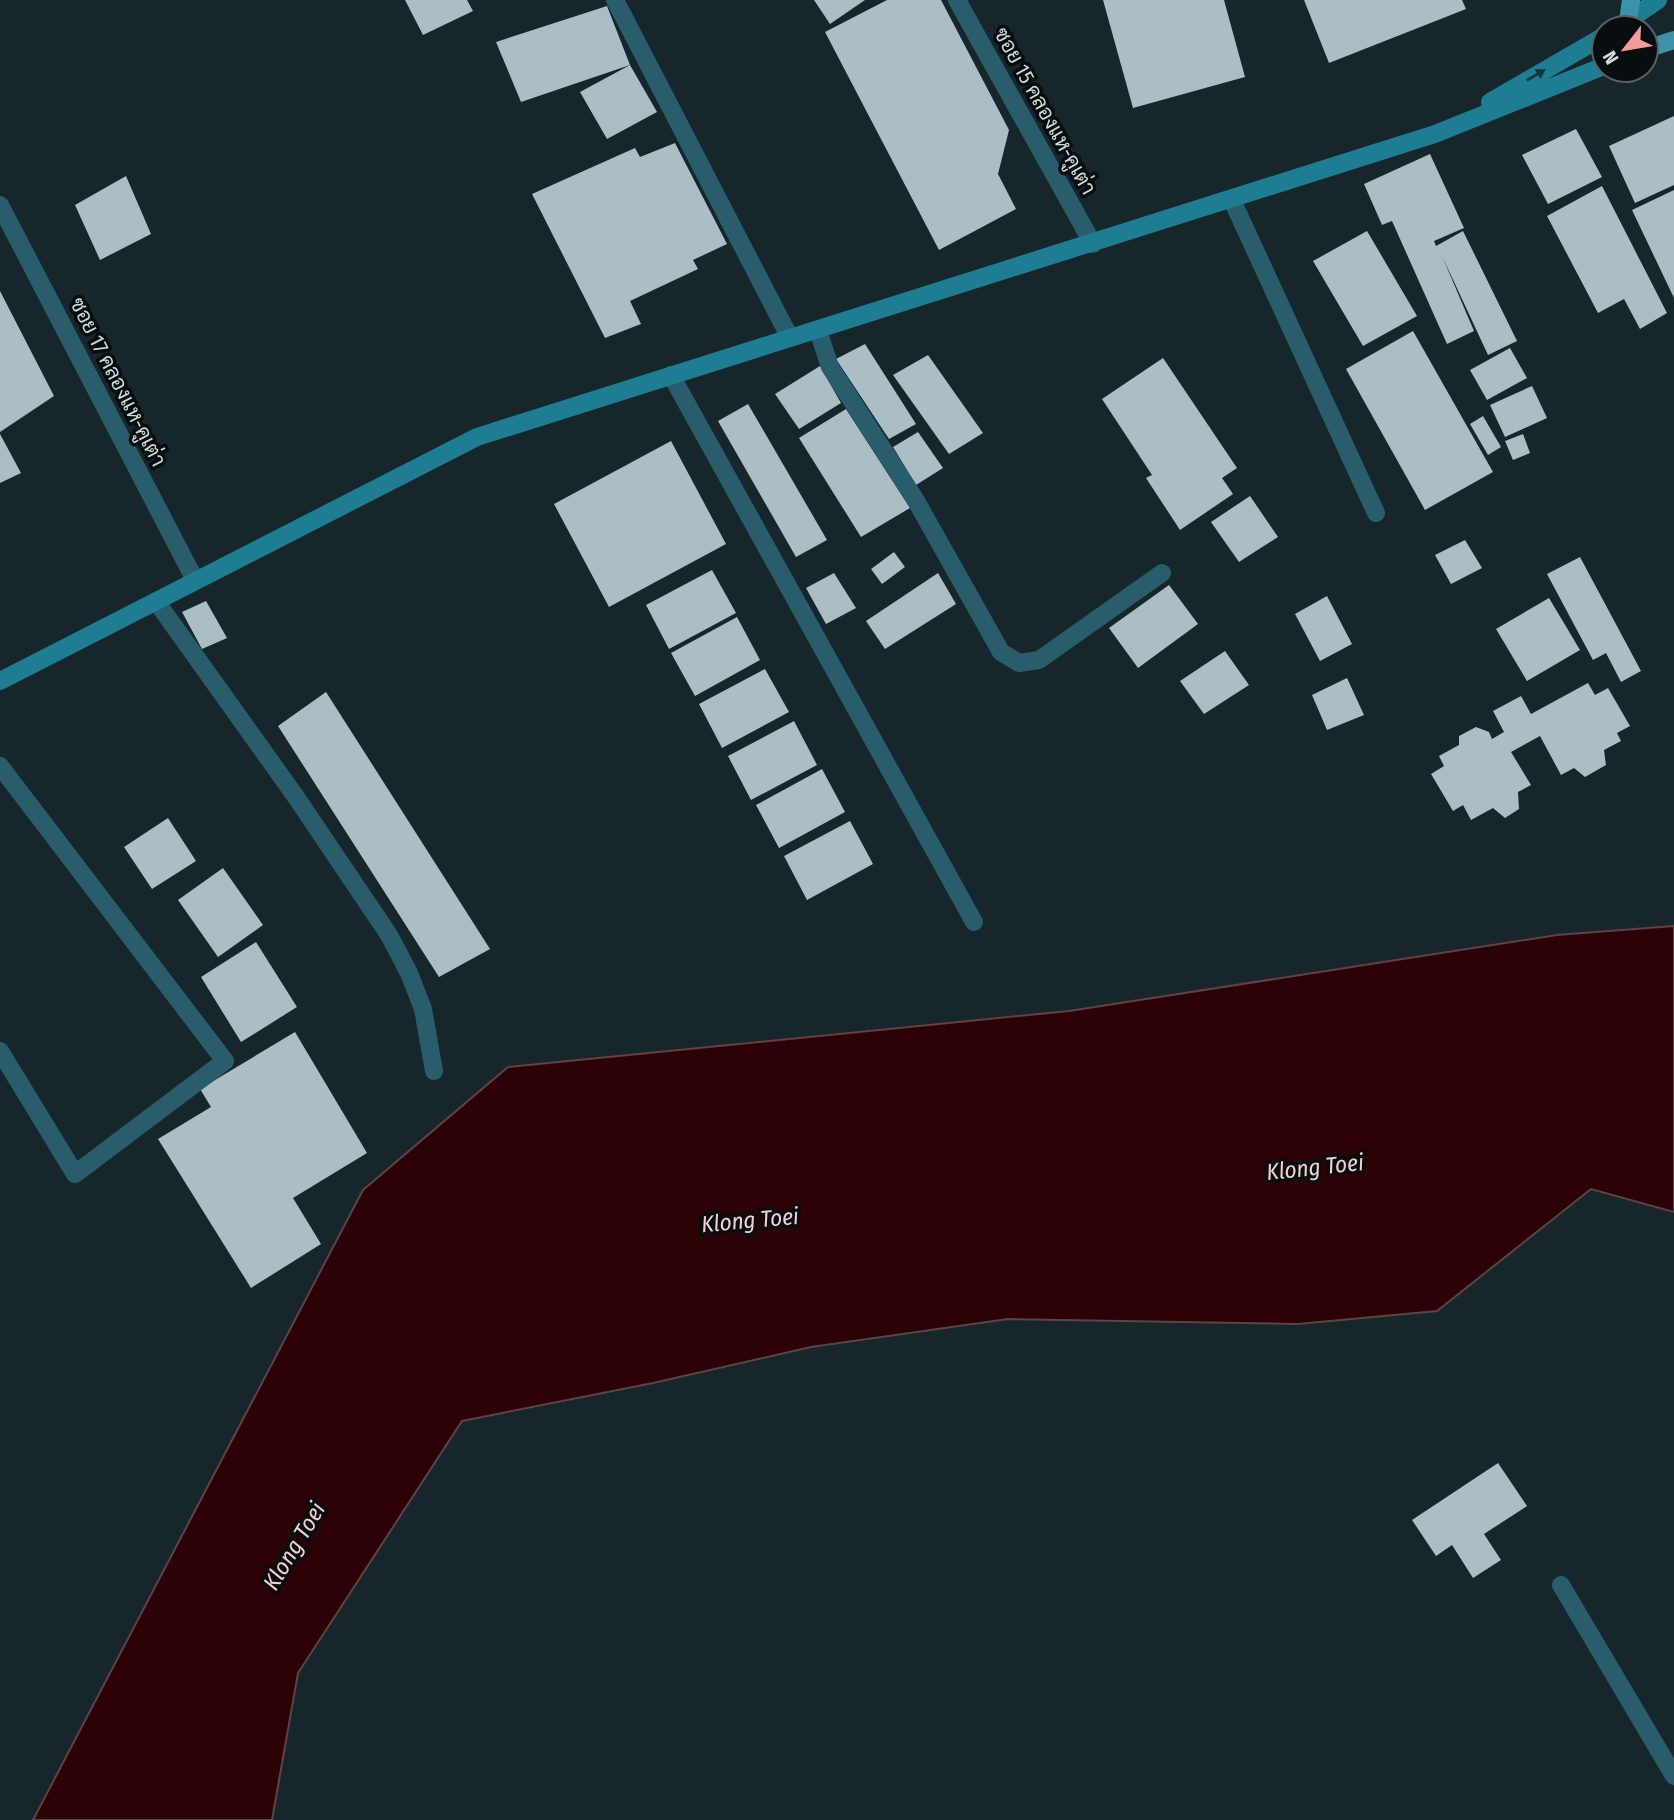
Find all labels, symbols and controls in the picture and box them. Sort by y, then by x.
north arrow [1590,14,1660,84]
street label: ซอย 15 คลองแห-คูเต่า [987,23,1102,200]
text: N [1598,47,1624,68]
one-way arrow [1527,69,1546,81]
street label: ซอย 17 คลองแห-คูเต่า [62,293,172,472]
water label: Klong Toei [1265,1148,1365,1186]
water label: Klong Toei [700,1202,800,1238]
water label: Klong Toei [257,1497,331,1595]

